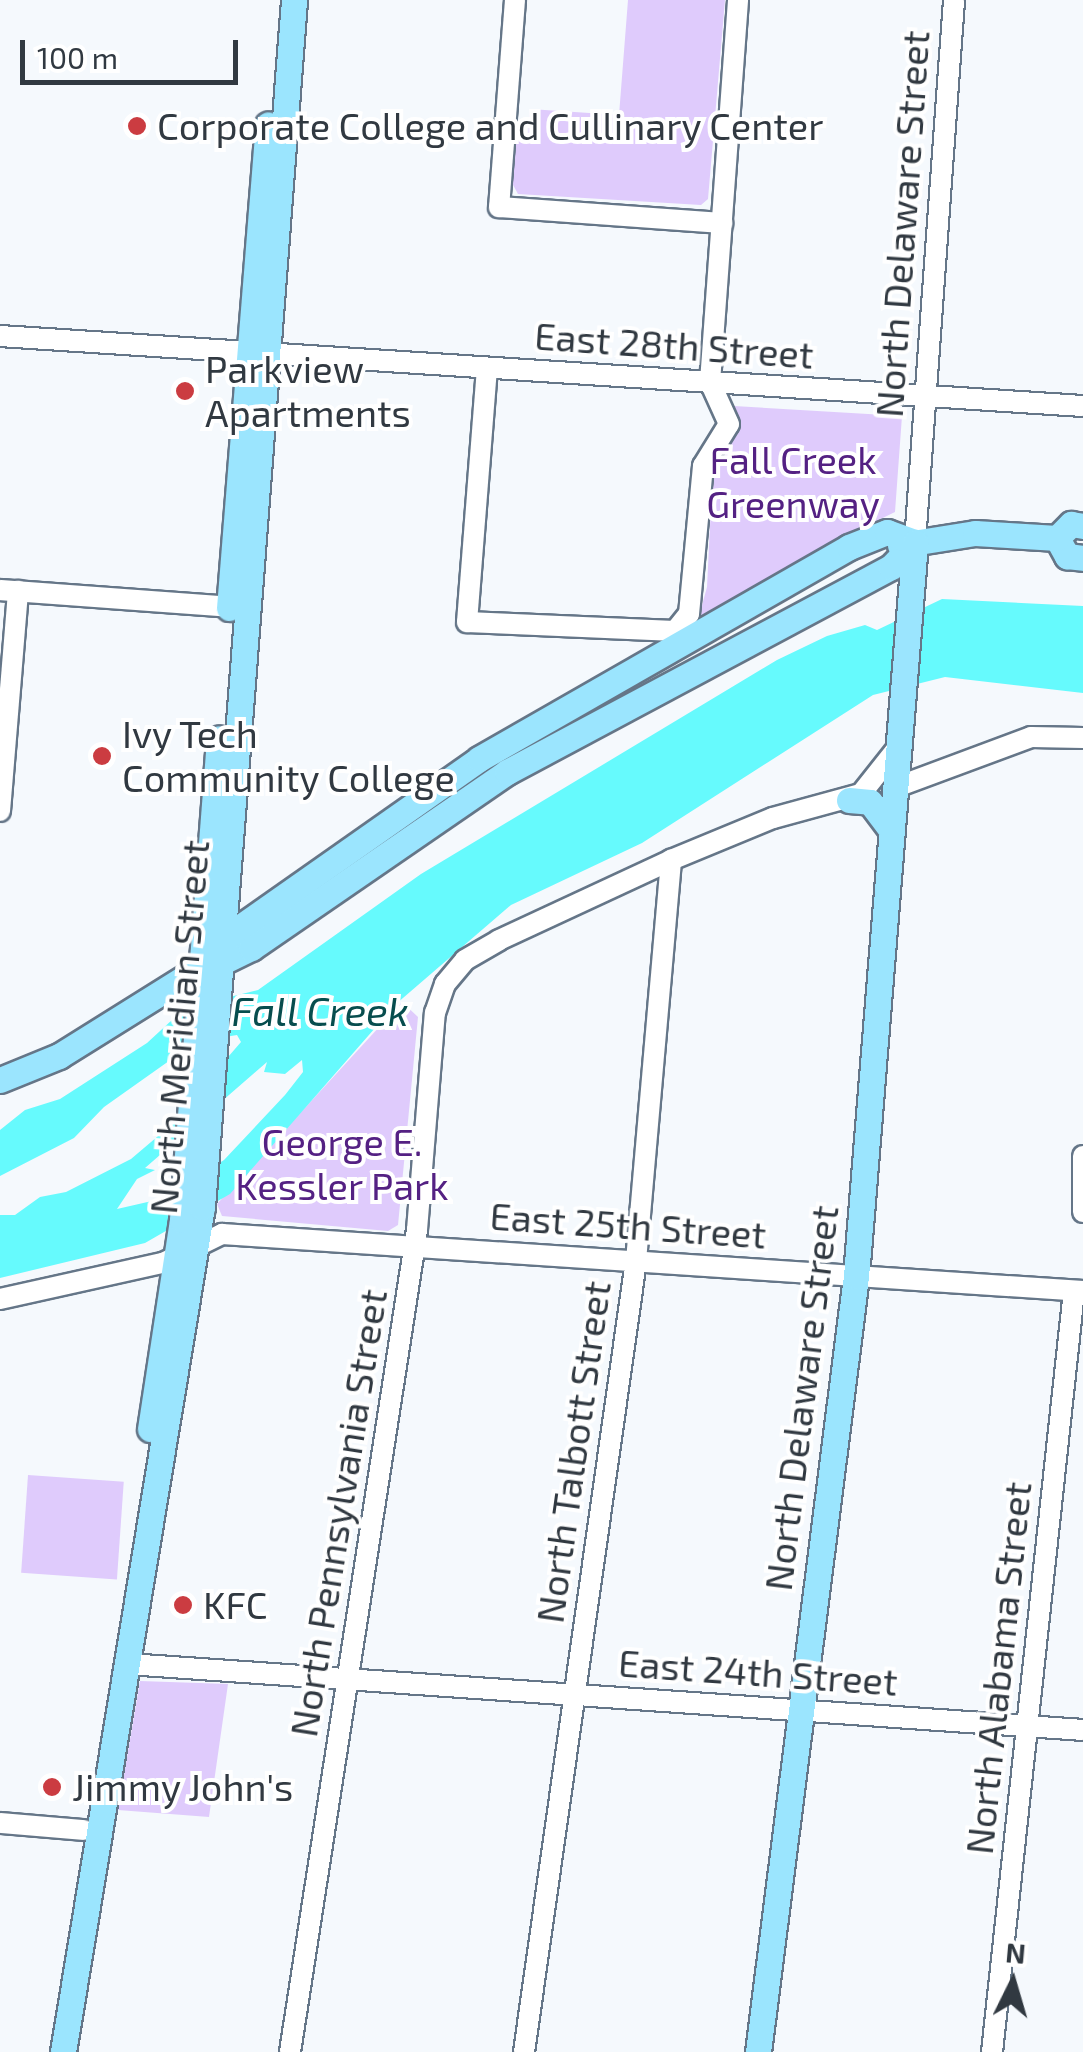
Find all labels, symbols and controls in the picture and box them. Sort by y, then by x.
scale bar [25,20,242,82]
street label: North Delaware Street [866,29,938,419]
text: 100 m [37,39,118,75]
place label: Corporate College and Cullinary Center [157,103,824,149]
marker: Corporate College and Cullinary Center [126,115,148,137]
street label: East 28th Street [533,313,815,377]
place label: Parkview Apartments [205,346,411,436]
marker: Parkview Apartments [174,380,196,402]
park label: Fall Creek Greenway [706,437,880,526]
place label: Ivy Tech Community College [122,711,456,801]
marker: Ivy Tech Community College [91,745,113,767]
street label: North Meridian Street [140,838,218,1216]
water label: Fall Creek [231,986,409,1034]
park label: George E. Kessler Park [235,1119,449,1208]
street label: East 25th Street [488,1193,768,1257]
street label: North Delaware Street [755,1203,847,1593]
street label: North Talbott Street [526,1278,620,1626]
street label: North Pennsylvania Street [280,1286,396,1740]
street label: North Alabama Street [956,1479,1040,1857]
place label: KFC [203,1582,267,1628]
marker: KFC [172,1594,194,1616]
street label: East 24th Street [617,1639,899,1705]
place label: Jimmy John's [72,1764,295,1810]
marker: Jimmy John's [41,1776,63,1798]
north arrow [963,1932,1063,2032]
text: N [1004,1934,1027,1970]

